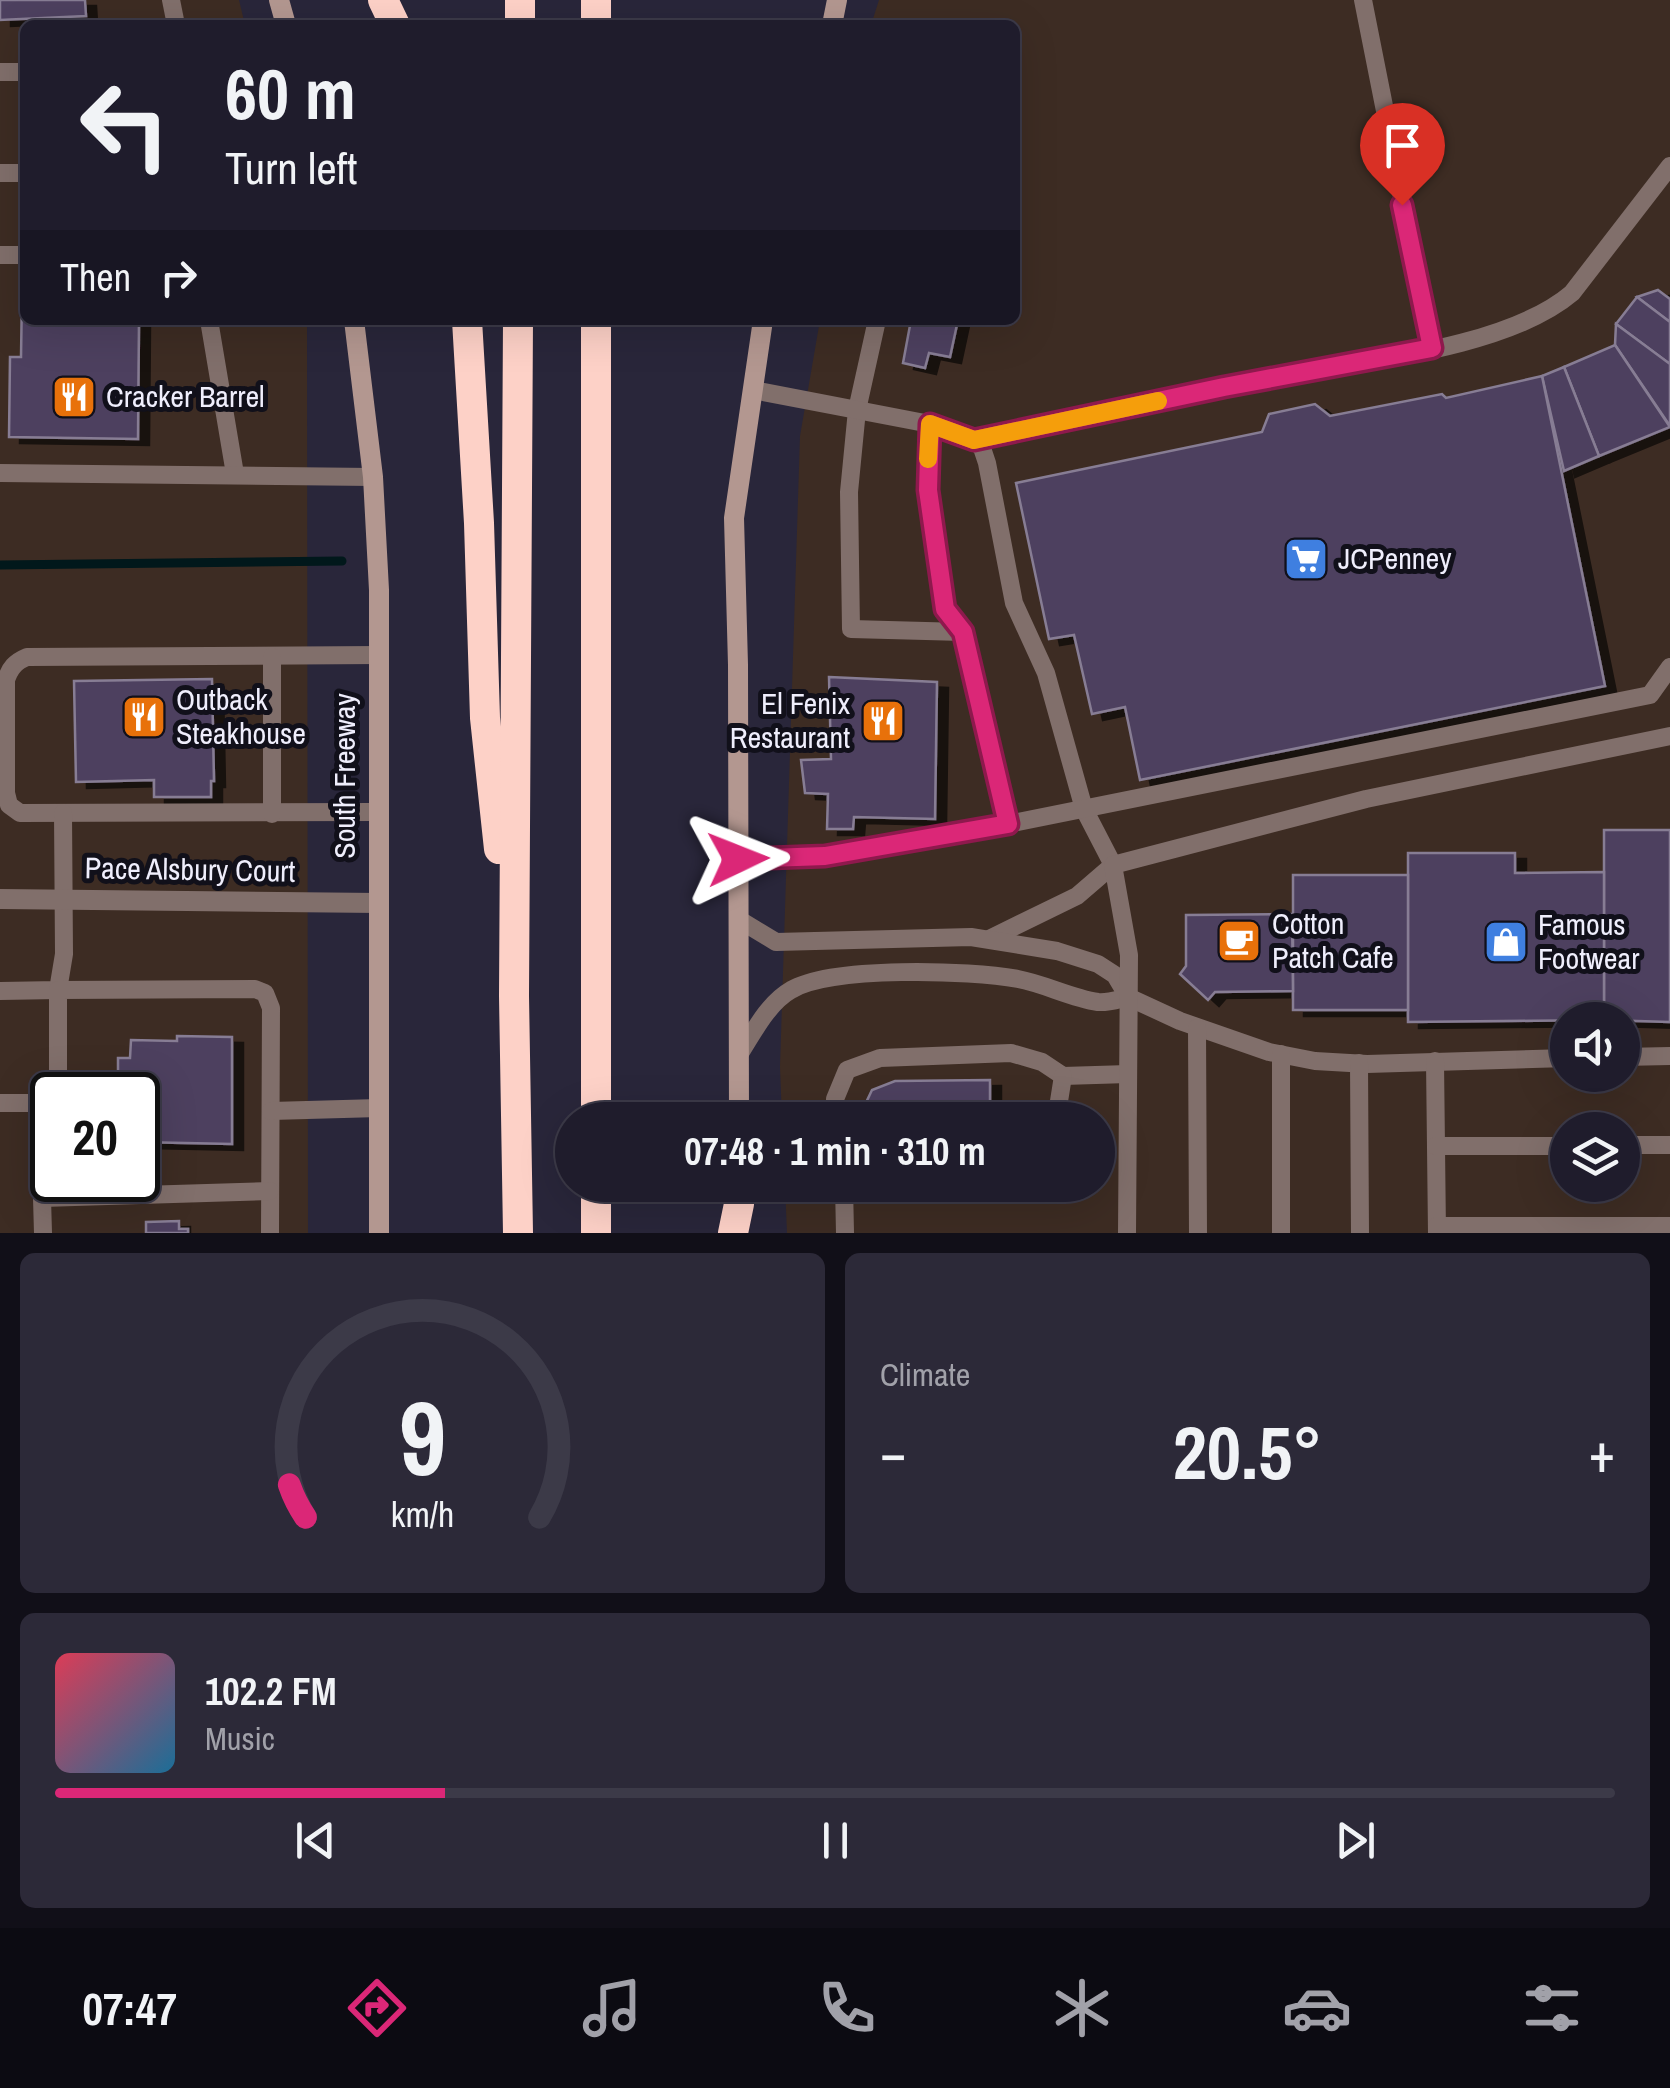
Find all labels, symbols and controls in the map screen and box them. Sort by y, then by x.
text: 60 m [225,47,356,141]
icon: left [60,60,190,190]
pin [1360,103,1445,206]
icon: arrive [1375,118,1430,173]
text: Turn left [225,137,357,198]
icon: right [151,250,206,305]
text: Then [60,252,131,303]
restaurant icon: Cracker Barrel [51,374,97,420]
place label: Cracker Barrel [106,376,265,416]
supermarket icon: JCPenney [1283,536,1329,582]
place label: JCPenney [1338,538,1452,578]
place label: Outback Steakhouse [176,679,306,753]
place label: El Fenix Restaurant [730,683,851,757]
street label: South Freeway [324,693,364,859]
restaurant icon: Outback Steakhouse [121,694,167,740]
restaurant icon: El Fenix Restaurant [860,698,906,744]
position arrow [686,807,790,911]
street label: Pace Alsbury Court [84,847,296,891]
place label: Cotton Patch Cafe [1272,903,1394,977]
place label: Famous Footwear [1538,904,1640,978]
cafe icon: Cotton Patch Cafe [1216,918,1262,964]
shop icon: Famous Footwear [1483,919,1529,965]
map controls [1550,1002,1640,1202]
button: sound [1550,1002,1640,1092]
speed limit sign: 20 [30,1072,160,1202]
button: layers [1550,1112,1640,1202]
text: 07:48 · 1 min · 310 m [684,1126,986,1177]
text: Climate [880,1353,970,1396]
text: 9 [399,1367,446,1507]
text: 20.5° [1173,1401,1322,1502]
text: − [880,1415,906,1489]
text: + [1589,1415,1615,1489]
text: km/h [391,1490,454,1538]
text: 102.2 FM [205,1666,337,1717]
text: Music [205,1717,275,1760]
icon: previous [288,1813,343,1868]
icon: pause [808,1813,863,1868]
icon: next [1328,1813,1383,1868]
icon: directions [342,1973,412,2043]
icon: music [577,1973,647,2043]
icon: phone [812,1973,882,2043]
icon: climate [1047,1973,1117,2043]
icon: car [1282,1973,1352,2043]
icon: filters [1517,1973,1587,2043]
text: 07:47 [83,1978,177,2039]

